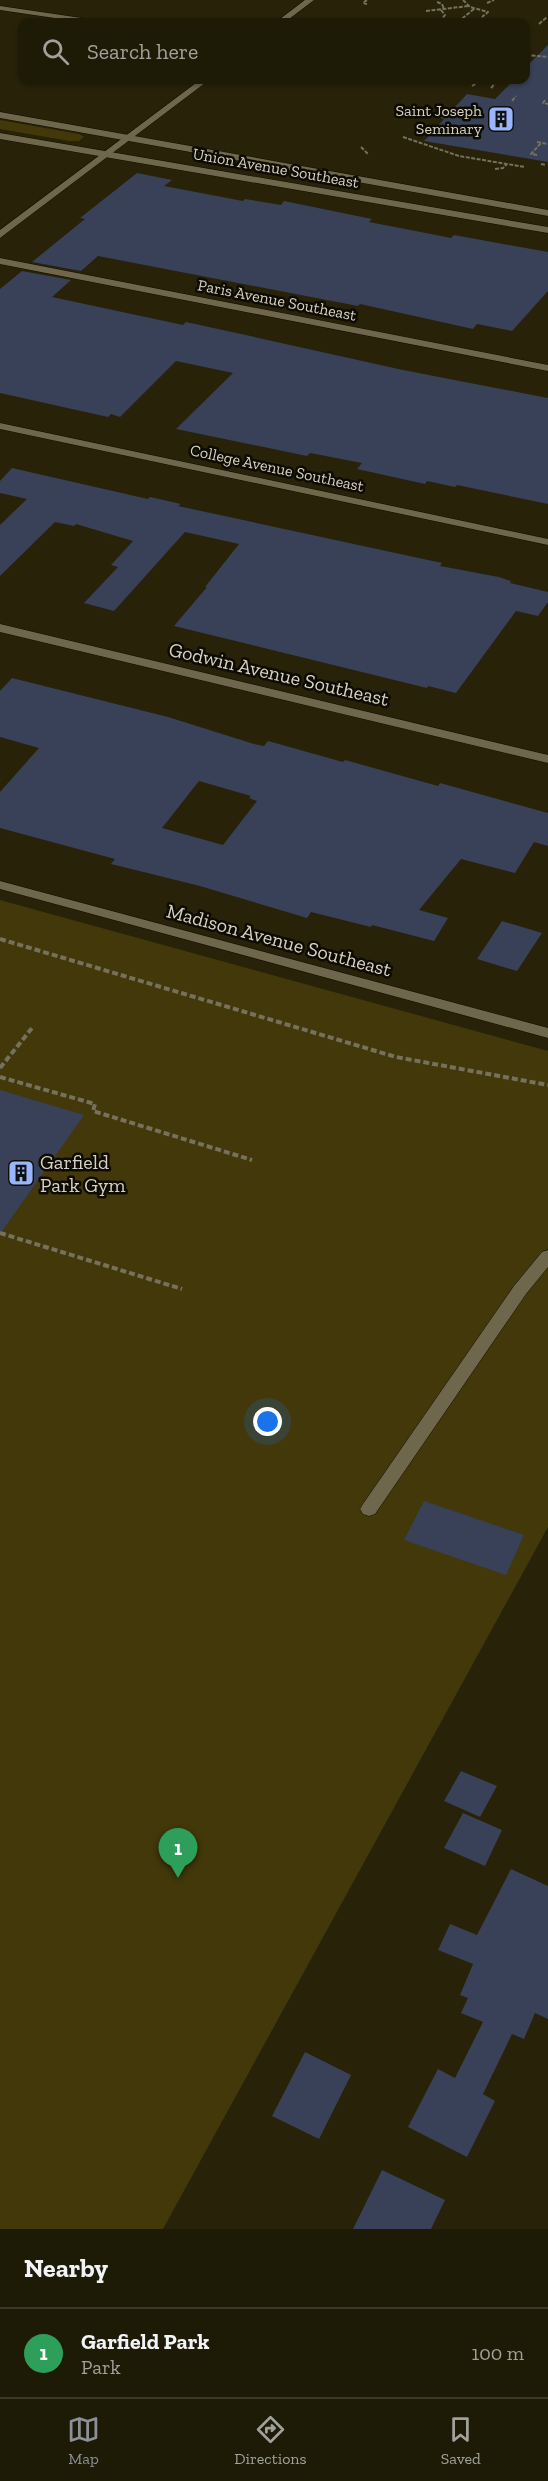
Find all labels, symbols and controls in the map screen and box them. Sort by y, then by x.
search box [18,18,530,84]
icon: search [39,35,72,68]
text: Search here [87,38,198,65]
place label: Saint Joseph Seminary [395,101,483,138]
building icon: Saint Joseph Seminary [486,104,516,134]
street label: Union Avenue Southeast [191,144,361,192]
street label: Paris Avenue Southeast [196,275,358,325]
street label: College Avenue Southeast [188,440,366,496]
street label: Godwin Avenue Southeast [167,637,392,711]
street label: Madison Avenue Southeast [164,898,395,982]
place label: Garfield Park Gym [40,1150,126,1197]
building icon: Garfield Park Gym [6,1158,36,1188]
your location [253,1407,282,1436]
pin: 1 [158,1828,198,1878]
text: Nearby [24,2252,108,2284]
text: Garfield Park [81,2328,209,2355]
text: 1 [39,2341,48,2365]
text: 100 m [471,2341,524,2365]
text: Park [81,2355,121,2379]
tab: Map [67,2413,100,2468]
tab: Directions [234,2413,307,2468]
tab: Saved [441,2413,481,2468]

